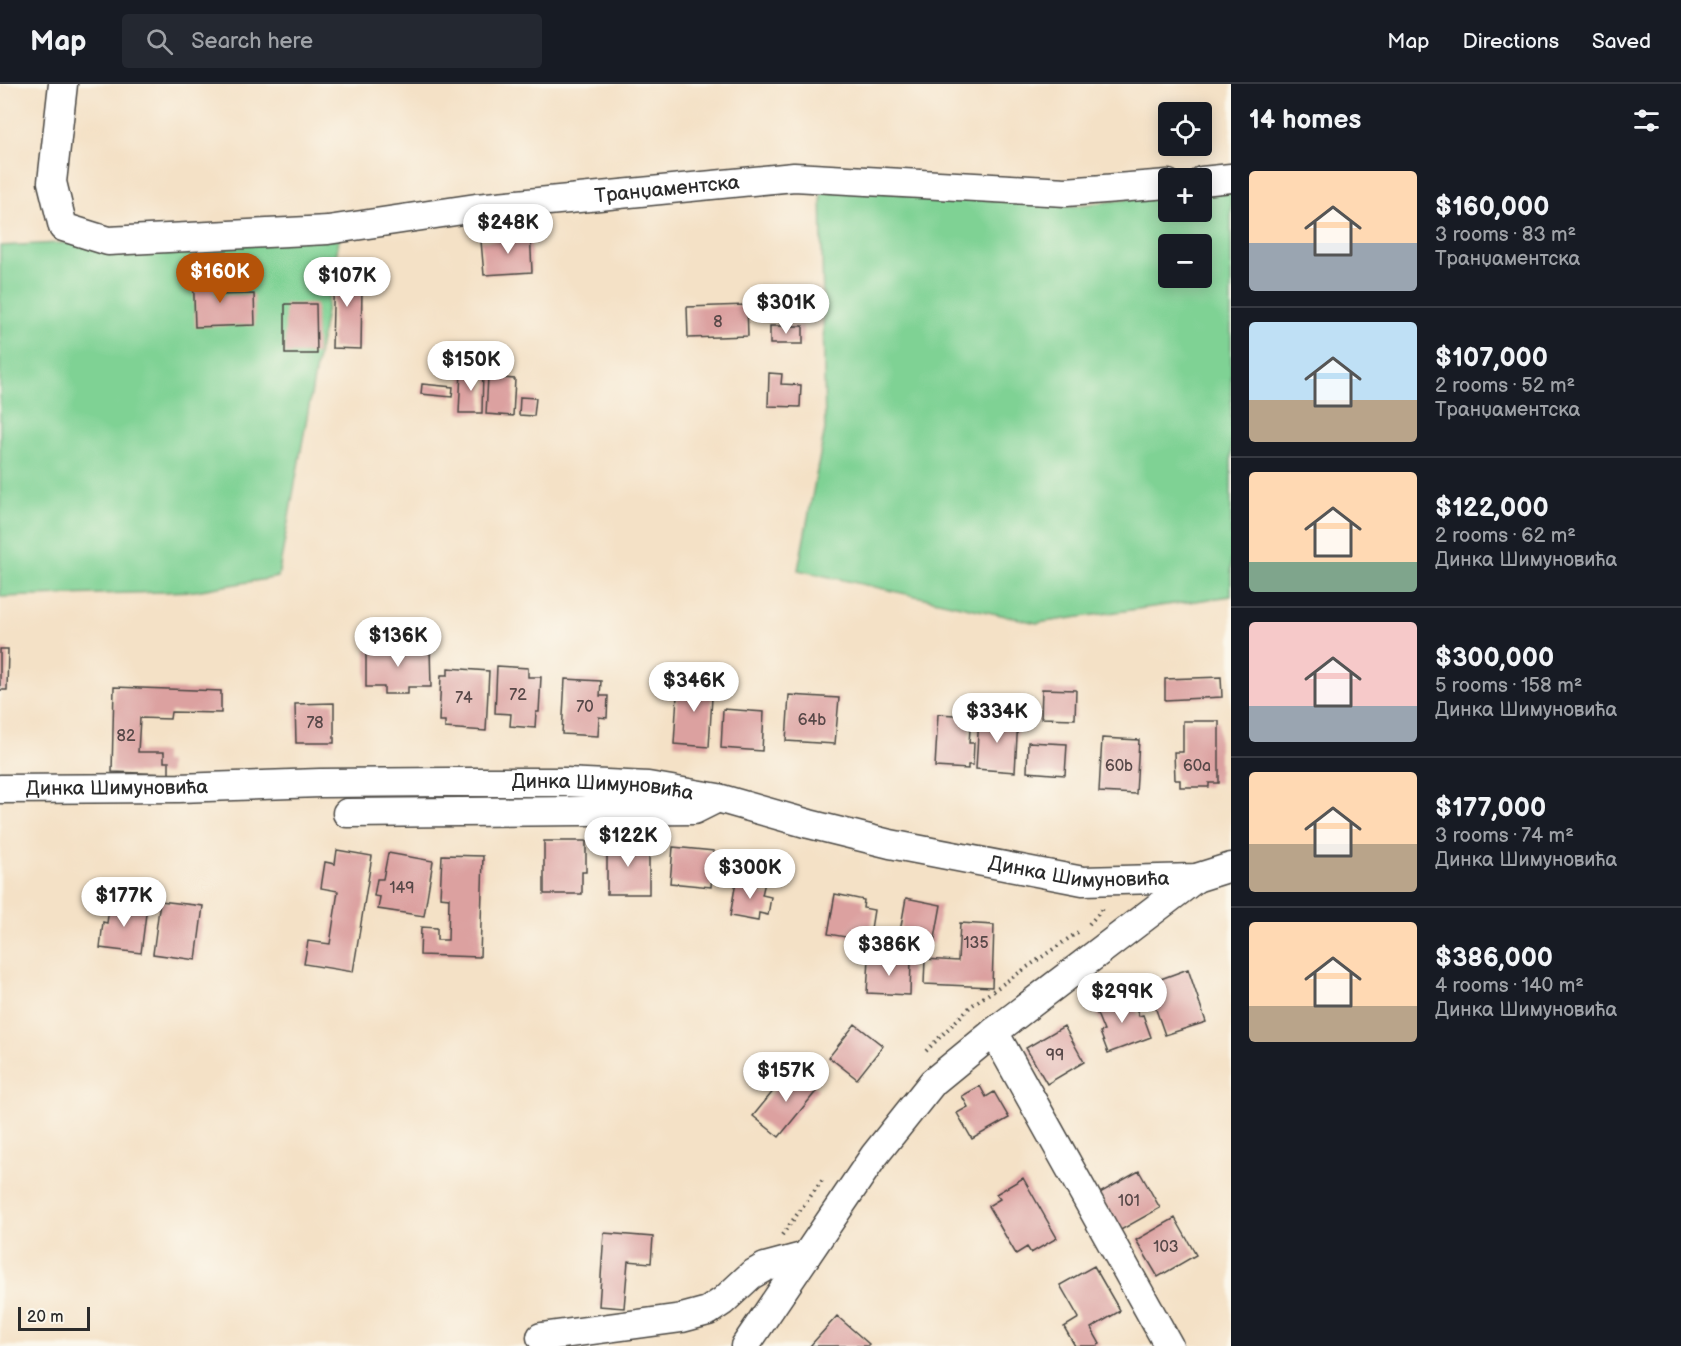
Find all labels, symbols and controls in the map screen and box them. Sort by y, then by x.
search box [122,14,542,68]
text: Map [30,25,86,58]
icon: search [143,25,176,58]
text: Search here [191,28,313,55]
text: Map [1387,29,1430,54]
text: Directions [1463,29,1559,54]
text: Saved [1592,29,1651,54]
map controls [1158,102,1212,288]
button: locate [1158,102,1212,156]
icon: filters [1630,104,1663,137]
text: 14 homes [1249,105,1361,136]
button: + [1158,168,1212,222]
street label: Транџаментска [594,170,741,208]
text: $160,000 [1435,192,1549,223]
icon: home [1297,195,1369,267]
pin: $248K [466,204,550,255]
text: $248K [477,211,539,235]
text: 3 rooms · 83 m² [1435,223,1576,247]
button: − [1158,234,1212,288]
text: Транџаментска [1435,247,1580,271]
pin: $160K [178,253,262,304]
pin: $107K [305,257,389,308]
text: $160K [190,260,250,284]
text: $107K [318,264,376,288]
pin: $301K [744,284,828,335]
text: $301K [756,291,816,315]
house number: 8 [713,313,723,332]
pin: $150K [429,341,513,392]
text: $107,000 [1435,343,1548,374]
icon: home [1297,346,1369,418]
text: $150K [441,348,501,372]
text: 2 rooms · 52 m² [1435,374,1575,398]
text: Транџаментска [1435,398,1580,422]
text: $122,000 [1435,493,1549,524]
icon: home [1297,496,1369,568]
text: 2 rooms · 62 m² [1435,524,1576,548]
text: Динка Шимуновића [1435,548,1617,572]
pin: $136K [356,617,440,668]
text: $136K [369,624,428,648]
text: $300,000 [1435,643,1554,674]
icon: home [1297,646,1369,718]
pin: $346K [652,662,736,713]
text: $346K [663,669,725,693]
text: 5 rooms · 158 m² [1435,674,1582,698]
house number: 72 [509,686,527,705]
house number: 74 [455,689,473,708]
pin: $334K [955,693,1039,744]
house number: 70 [576,698,594,717]
text: Динка Шимуновића [1435,698,1617,722]
text: $334K [966,700,1028,724]
house number: 64b [798,711,826,730]
house number: 78 [306,714,324,733]
house number: 82 [117,727,136,746]
house number: 60b [1105,757,1133,776]
house number: 60a [1183,757,1211,776]
street label: Динка Шимуновића [512,770,696,806]
street label: Динка Шимуновића [26,775,209,801]
text: $177,000 [1435,793,1546,824]
icon: home [1297,796,1369,868]
pin: $122K [586,817,670,868]
text: $122K [598,824,658,848]
text: 3 rooms · 74 m² [1435,824,1574,848]
text: Динка Шимуновића [1435,848,1617,872]
pin: $300K [708,849,792,900]
street label: Динка Шимуновића [986,851,1170,893]
text: $300K [718,856,782,880]
pin: $177K [82,877,166,928]
house number: 149 [389,879,415,898]
text: $177K [95,884,153,908]
pin: $386K [847,926,931,977]
text: $386K [858,933,920,957]
house number: 135 [963,934,989,953]
text: $386,000 [1435,943,1553,974]
icon: home [1297,946,1369,1018]
pin: $299K [1080,973,1164,1024]
text: 4 rooms · 140 m² [1435,974,1584,998]
text: $299K [1091,980,1153,1004]
text: Динка Шимуновића [1435,998,1617,1022]
house number: 99 [1046,1046,1064,1065]
pin: $157K [744,1052,828,1103]
text: $157K [757,1059,815,1083]
house number: 101 [1118,1192,1140,1211]
house number: 103 [1153,1238,1179,1257]
scale bar [18,1304,90,1332]
text: 20 m [27,1308,63,1327]

